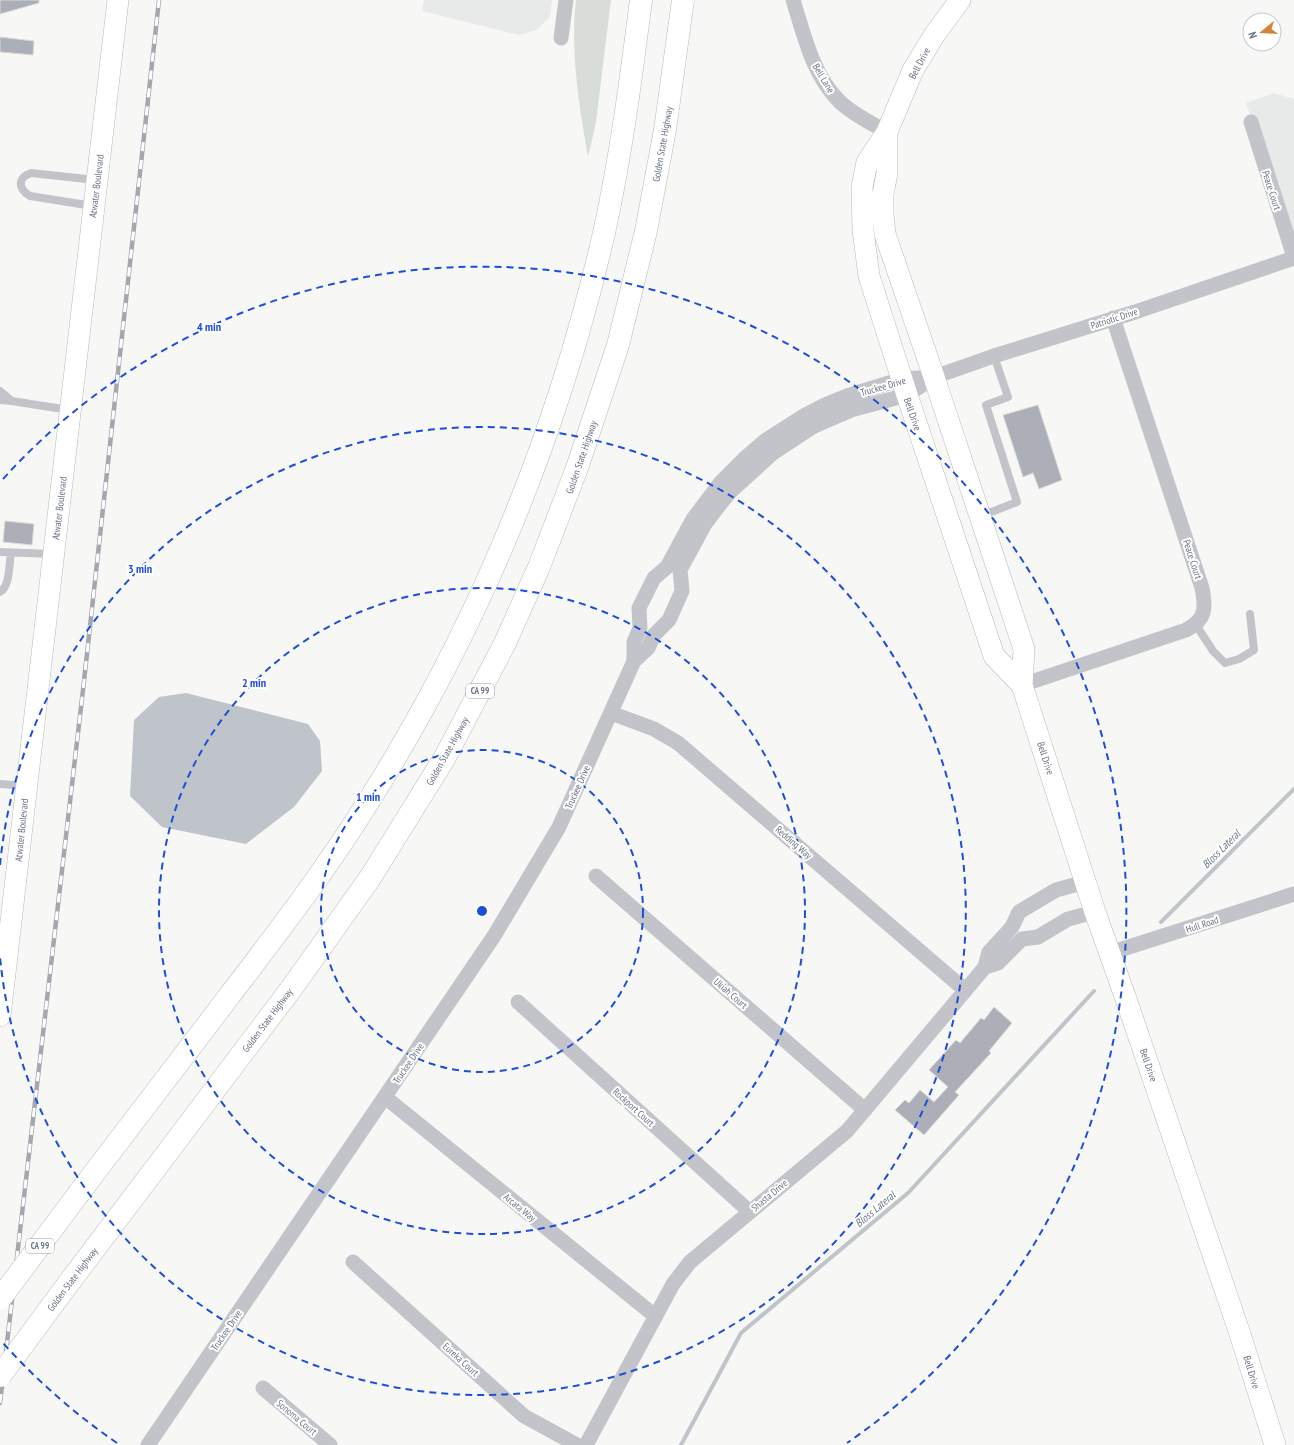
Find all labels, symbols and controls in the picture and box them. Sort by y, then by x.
north arrow [1242,12,1282,52]
text: N [1245,30,1260,40]
street label: Bell Drive [906,45,933,81]
street label: Bell Lane [810,61,837,95]
street label: Golden State Highway [649,105,676,183]
street label: Atwater Boulevard [86,154,107,218]
street label: Peace Court [1259,169,1284,212]
street label: Patriotic Drive [1089,305,1139,332]
text: 4 min [197,319,221,334]
street label: Truckee Drive [859,374,907,399]
street label: Bell Drive [901,396,924,432]
street label: Golden State Highway [563,419,600,495]
street label: Atwater Boulevard [49,476,70,540]
street label: Peace Court [1180,538,1205,581]
text: 3 min [128,561,152,576]
text: 2 min [242,675,266,690]
road number: CA 99 [466,684,494,698]
street label: Golden State Highway [423,714,472,788]
street label: Bell Drive [1034,740,1057,776]
street label: Truckee Drive [562,763,593,811]
text: 1 min [356,789,380,804]
street label: Atwater Boulevard [12,798,31,862]
street label: Redding Way [773,823,815,862]
water label: Bloss Lateral [1199,826,1244,871]
centre of rings [475,904,489,918]
street label: Hull Road [1184,913,1220,936]
street label: Ukiah Court [711,975,750,1012]
street label: Golden State Highway [239,986,296,1055]
street label: Truckee Drive [390,1040,427,1086]
street label: Bell Drive [1137,1047,1160,1083]
street label: Rockport Court [610,1085,657,1130]
street label: Shasta Drive [749,1177,790,1214]
water label: Bloss Lateral [852,1187,899,1230]
street label: Arcata Way [501,1190,539,1225]
road number: CA 99 [26,1239,54,1253]
street label: Golden State Highway [44,1245,101,1314]
street label: Truckee Drive [208,1307,245,1353]
street label: Eureka Court [440,1340,482,1379]
street label: Bell Drive [1240,1354,1263,1390]
street label: Sonoma Court [274,1397,320,1438]

